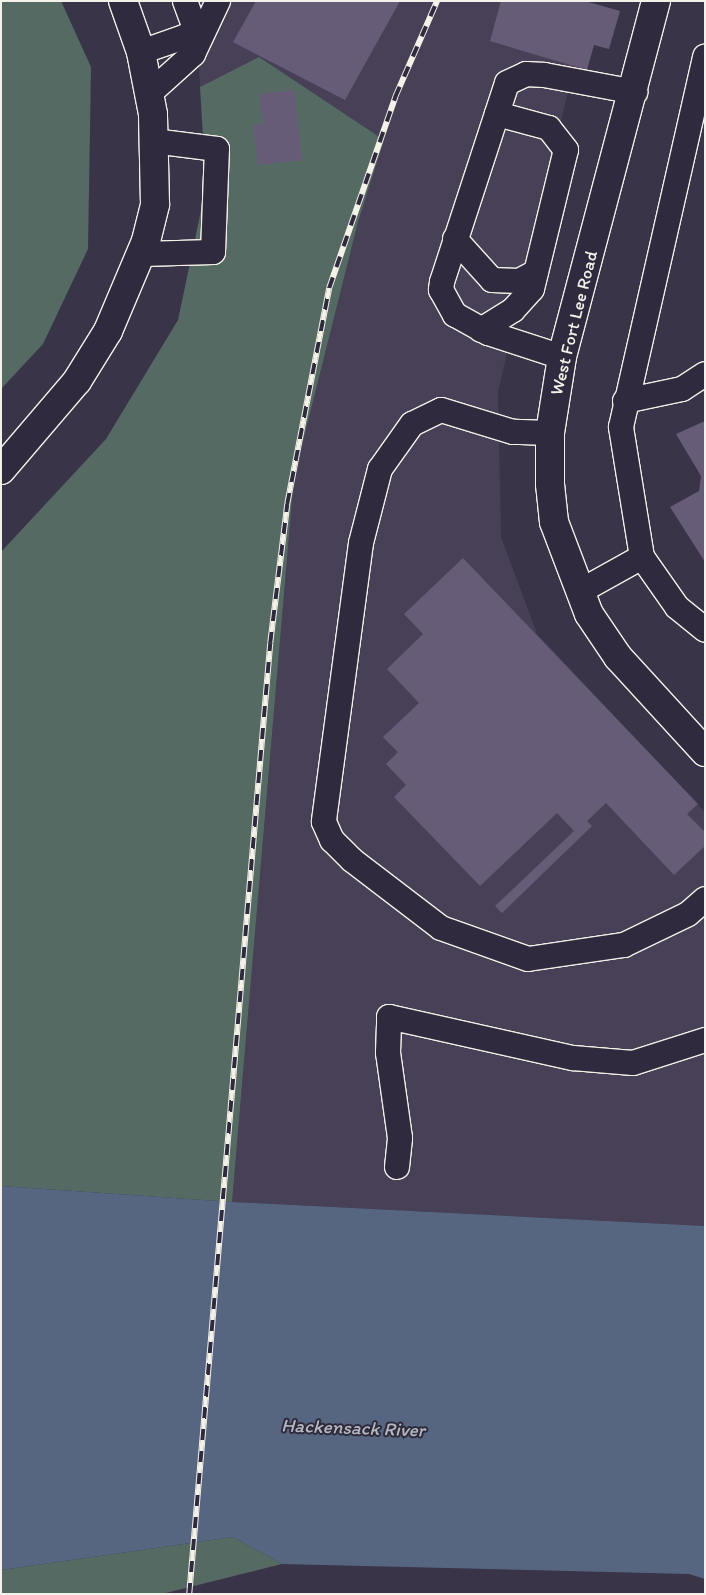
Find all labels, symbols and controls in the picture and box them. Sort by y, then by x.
street label: West Fort Lee Road [546,249,602,397]
water label: Hackensack River [281,1414,425,1442]

